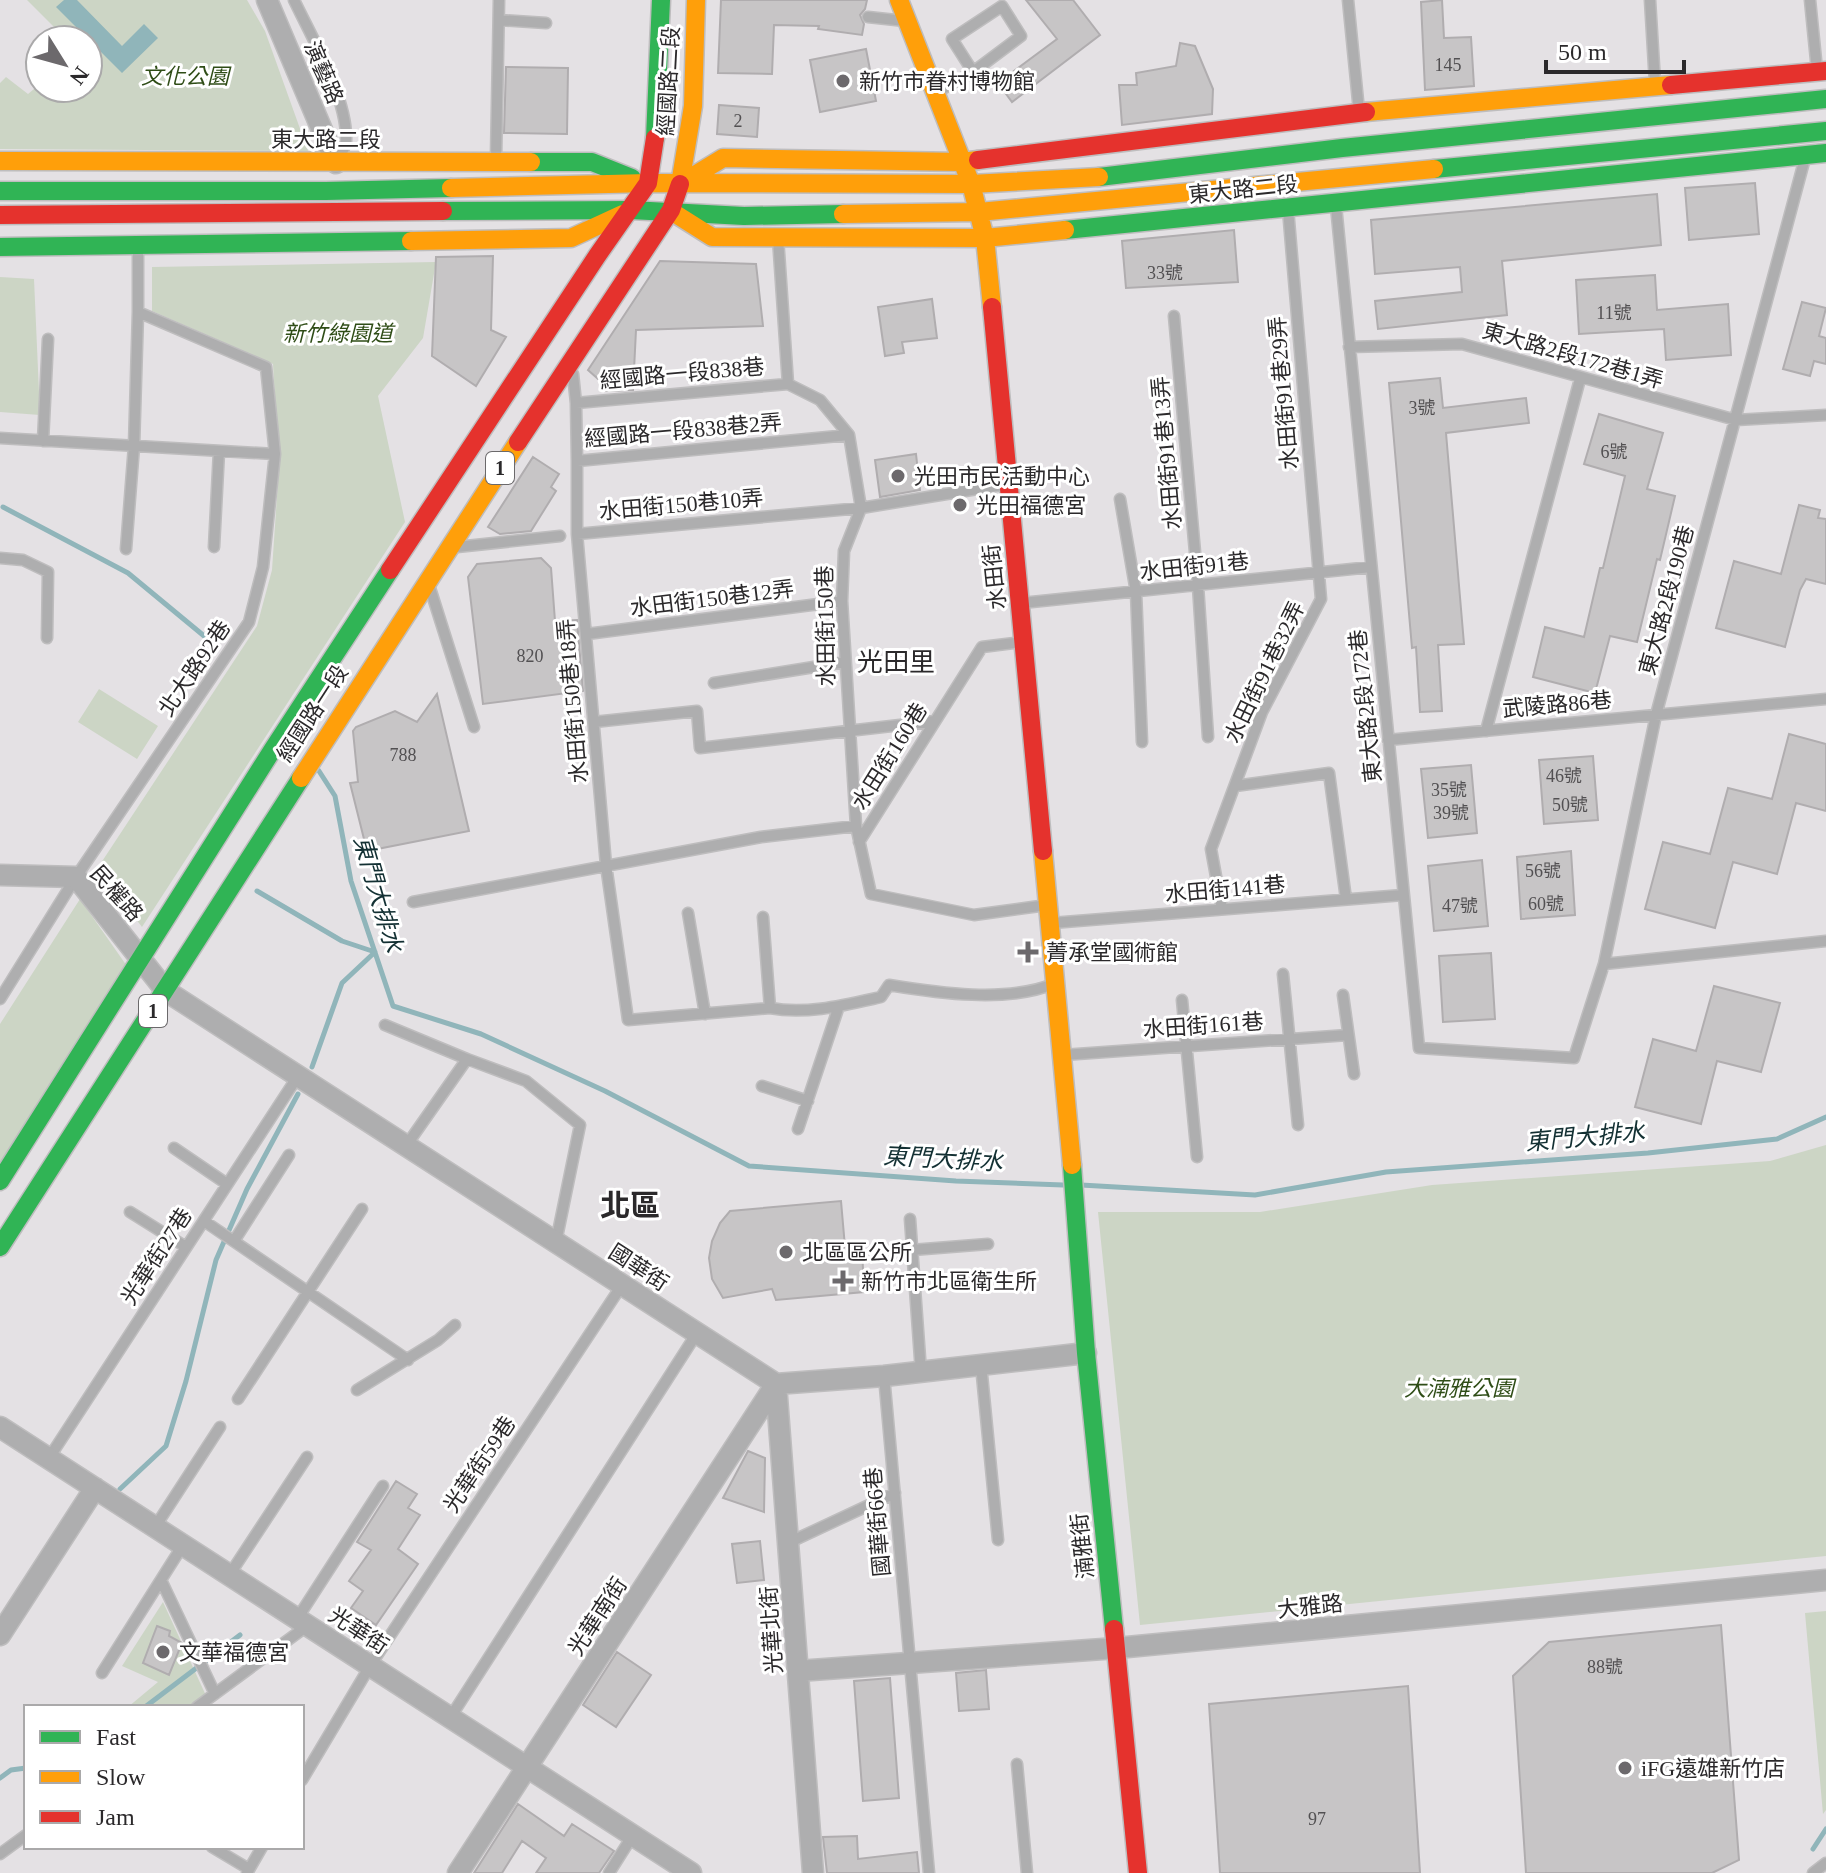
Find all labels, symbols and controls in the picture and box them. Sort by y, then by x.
north arrow [24,24,104,104]
scale bar [1546,24,1684,74]
street label: 經國路二段 [653,25,684,137]
street label: 演藝路 [299,37,348,107]
text: 50 m [1558,39,1607,65]
house number: 145 [1435,55,1462,75]
text: N [65,62,94,90]
park label: 文化公園 [141,64,232,89]
place label: 新竹市眷村博物館 [859,69,1035,94]
marker: 新竹市眷村博物館 [834,72,852,90]
house number: 2 [734,111,743,131]
street label: 東大路二段 [271,127,381,152]
street label: 東大路二段 [1187,171,1299,208]
house number: 33號 [1147,263,1183,283]
house number: 11號 [1596,303,1632,323]
street label: 水田街91巷29弄 [1264,315,1303,471]
street label: 東大路2段172巷1弄 [1480,318,1666,393]
park label: 新竹綠園道 [283,321,396,346]
street label: 經國路一段838巷 [599,354,765,393]
street label: 水田街91巷13弄 [1147,375,1186,531]
house number: 3號 [1409,398,1436,418]
street label: 經國路一段838巷2弄 [583,409,783,452]
house number: 6號 [1601,442,1628,462]
road number: 1 [486,452,514,484]
place label: 光田市民活動中心 [914,464,1090,489]
marker: 光田市民活動中心 [889,467,907,485]
street label: 水田街150巷10弄 [598,485,764,524]
place label: 光田福德宮 [976,493,1086,518]
marker: 光田福德宮 [951,496,969,514]
street label: 東大路2段190巷 [1634,523,1698,678]
street label: 水田街 [979,543,1010,611]
street label: 水田街91巷 [1138,548,1250,585]
street label: 水田街150巷 [812,565,839,687]
street label: 水田街150巷12弄 [629,576,795,621]
street label: 水田街91巷32弄 [1219,598,1309,747]
street label: 北大路92巷 [153,616,236,721]
street label: 水田街150巷18弄 [553,618,592,784]
street label: 東大路2段172巷 [1345,628,1386,784]
house number: 820 [517,646,544,666]
district label: 光田里 [857,648,935,677]
street label: 經國路一段 [272,660,353,766]
street label: 武陵路86巷 [1501,687,1613,722]
street label: 水田街160巷 [847,698,932,814]
house number: 788 [390,745,417,765]
house number: 46號 [1546,766,1582,786]
house number: 35號 [1431,780,1467,800]
house number: 50號 [1552,795,1588,815]
house number: 39號 [1433,803,1469,823]
water label: 東門大排水 [349,833,407,956]
street label: 民權路 [85,860,148,926]
house number: 56號 [1525,861,1561,881]
street label: 水田街141巷 [1164,872,1286,907]
house number: 60號 [1528,894,1564,914]
house number: 47號 [1442,896,1478,916]
place label: 菁承堂國術館 [1046,940,1178,965]
marker: 菁承堂國術館 [1017,941,1039,963]
road number: 1 [139,995,167,1027]
street label: 水田街161巷 [1142,1009,1264,1042]
water label: 東門大排水 [1524,1119,1647,1155]
water label: 東門大排水 [882,1143,1005,1175]
district label: 北區 [600,1189,660,1222]
street label: 光華街27巷 [116,1203,197,1309]
street label: 國華街 [604,1239,673,1296]
place label: 北區區公所 [802,1240,912,1265]
marker: 北區區公所 [777,1243,795,1261]
place label: 新竹市北區衛生所 [861,1269,1037,1294]
marker: 新竹市北區衛生所 [832,1270,854,1292]
park label: 大湳雅公園 [1404,1376,1517,1401]
street label: 光華街59巷 [438,1412,521,1517]
street label: 國華街66巷 [860,1466,895,1578]
street label: 湳雅街 [1067,1512,1098,1580]
street label: 光華南街 [563,1573,632,1660]
street label: 光華北街 [756,1585,787,1675]
street label: 大雅路 [1276,1591,1344,1622]
street label: 光華街 [324,1602,393,1659]
place label: 文華福德宮 [179,1640,289,1665]
marker: 文華福德宮 [154,1643,172,1661]
house number: 88號 [1587,1657,1623,1677]
legend [24,1705,304,1849]
text: Fast [96,1724,136,1750]
place label: iFG遠雄新竹店 [1641,1756,1785,1781]
marker: iFG遠雄新竹店 [1616,1759,1634,1777]
text: Slow [96,1764,146,1790]
text: Jam [96,1804,135,1830]
house number: 97 [1308,1809,1326,1829]

